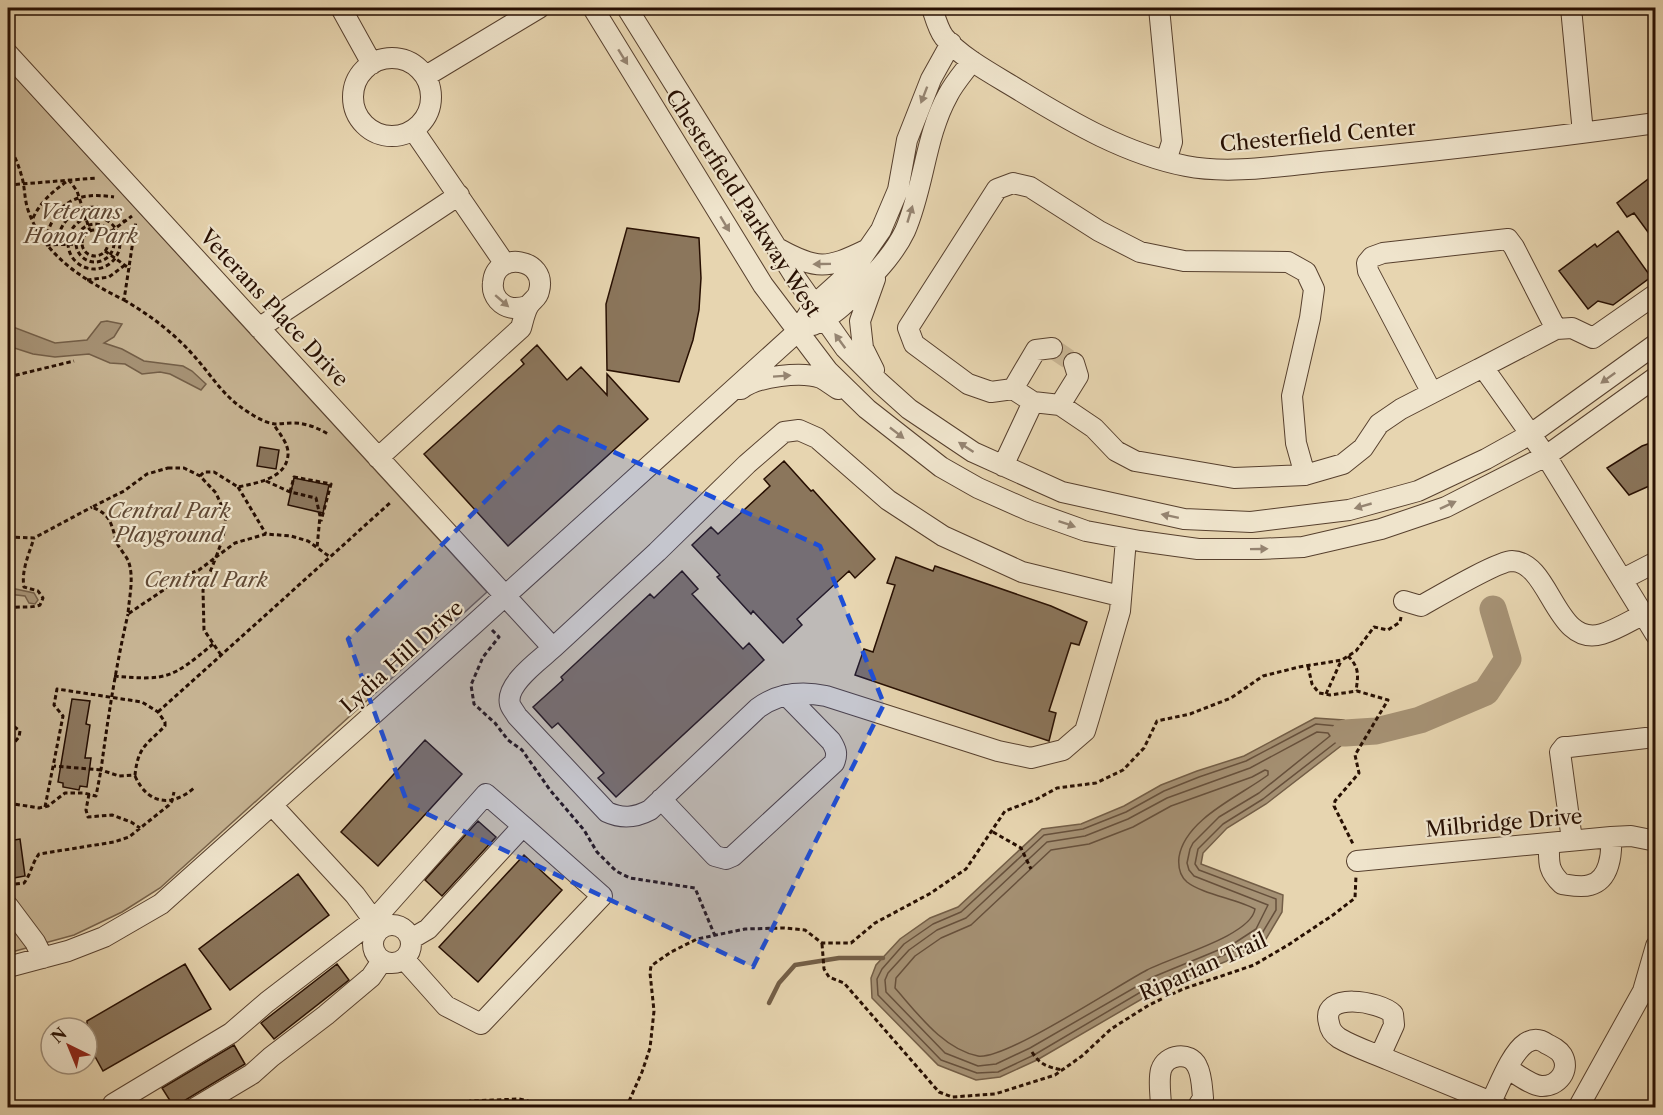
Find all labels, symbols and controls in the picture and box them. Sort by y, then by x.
one-way arrow [618,49,629,65]
street label: Chesterfield Parkway West [661,85,827,321]
one-way arrow [919,86,929,104]
street label: Chesterfield Center [1219,114,1417,157]
park label: Veterans Honor Park [22,199,138,248]
one-way arrow [906,205,915,223]
one-way arrow [720,216,731,232]
street label: Veterans Place Drive [194,223,354,392]
one-way arrow [812,259,831,268]
one-way arrow [495,295,510,308]
one-way arrow [834,333,846,349]
one-way arrow [773,372,792,381]
one-way arrow [1601,372,1617,384]
one-way arrow [889,426,904,438]
one-way arrow [958,442,974,453]
park label: Central Park Playground [107,498,231,547]
one-way arrow [1439,500,1457,509]
one-way arrow [1354,502,1372,511]
one-way arrow [1160,511,1179,520]
one-way arrow [1058,520,1076,530]
one-way arrow [1250,544,1269,553]
park label: Central Park [144,567,268,592]
street label: Lydia Hill Drive [335,595,468,718]
street label: Milbridge Drive [1424,803,1583,842]
street label: Riparian Trail [1135,927,1271,1006]
north arrow [39,1016,99,1076]
text: N [47,1023,71,1047]

